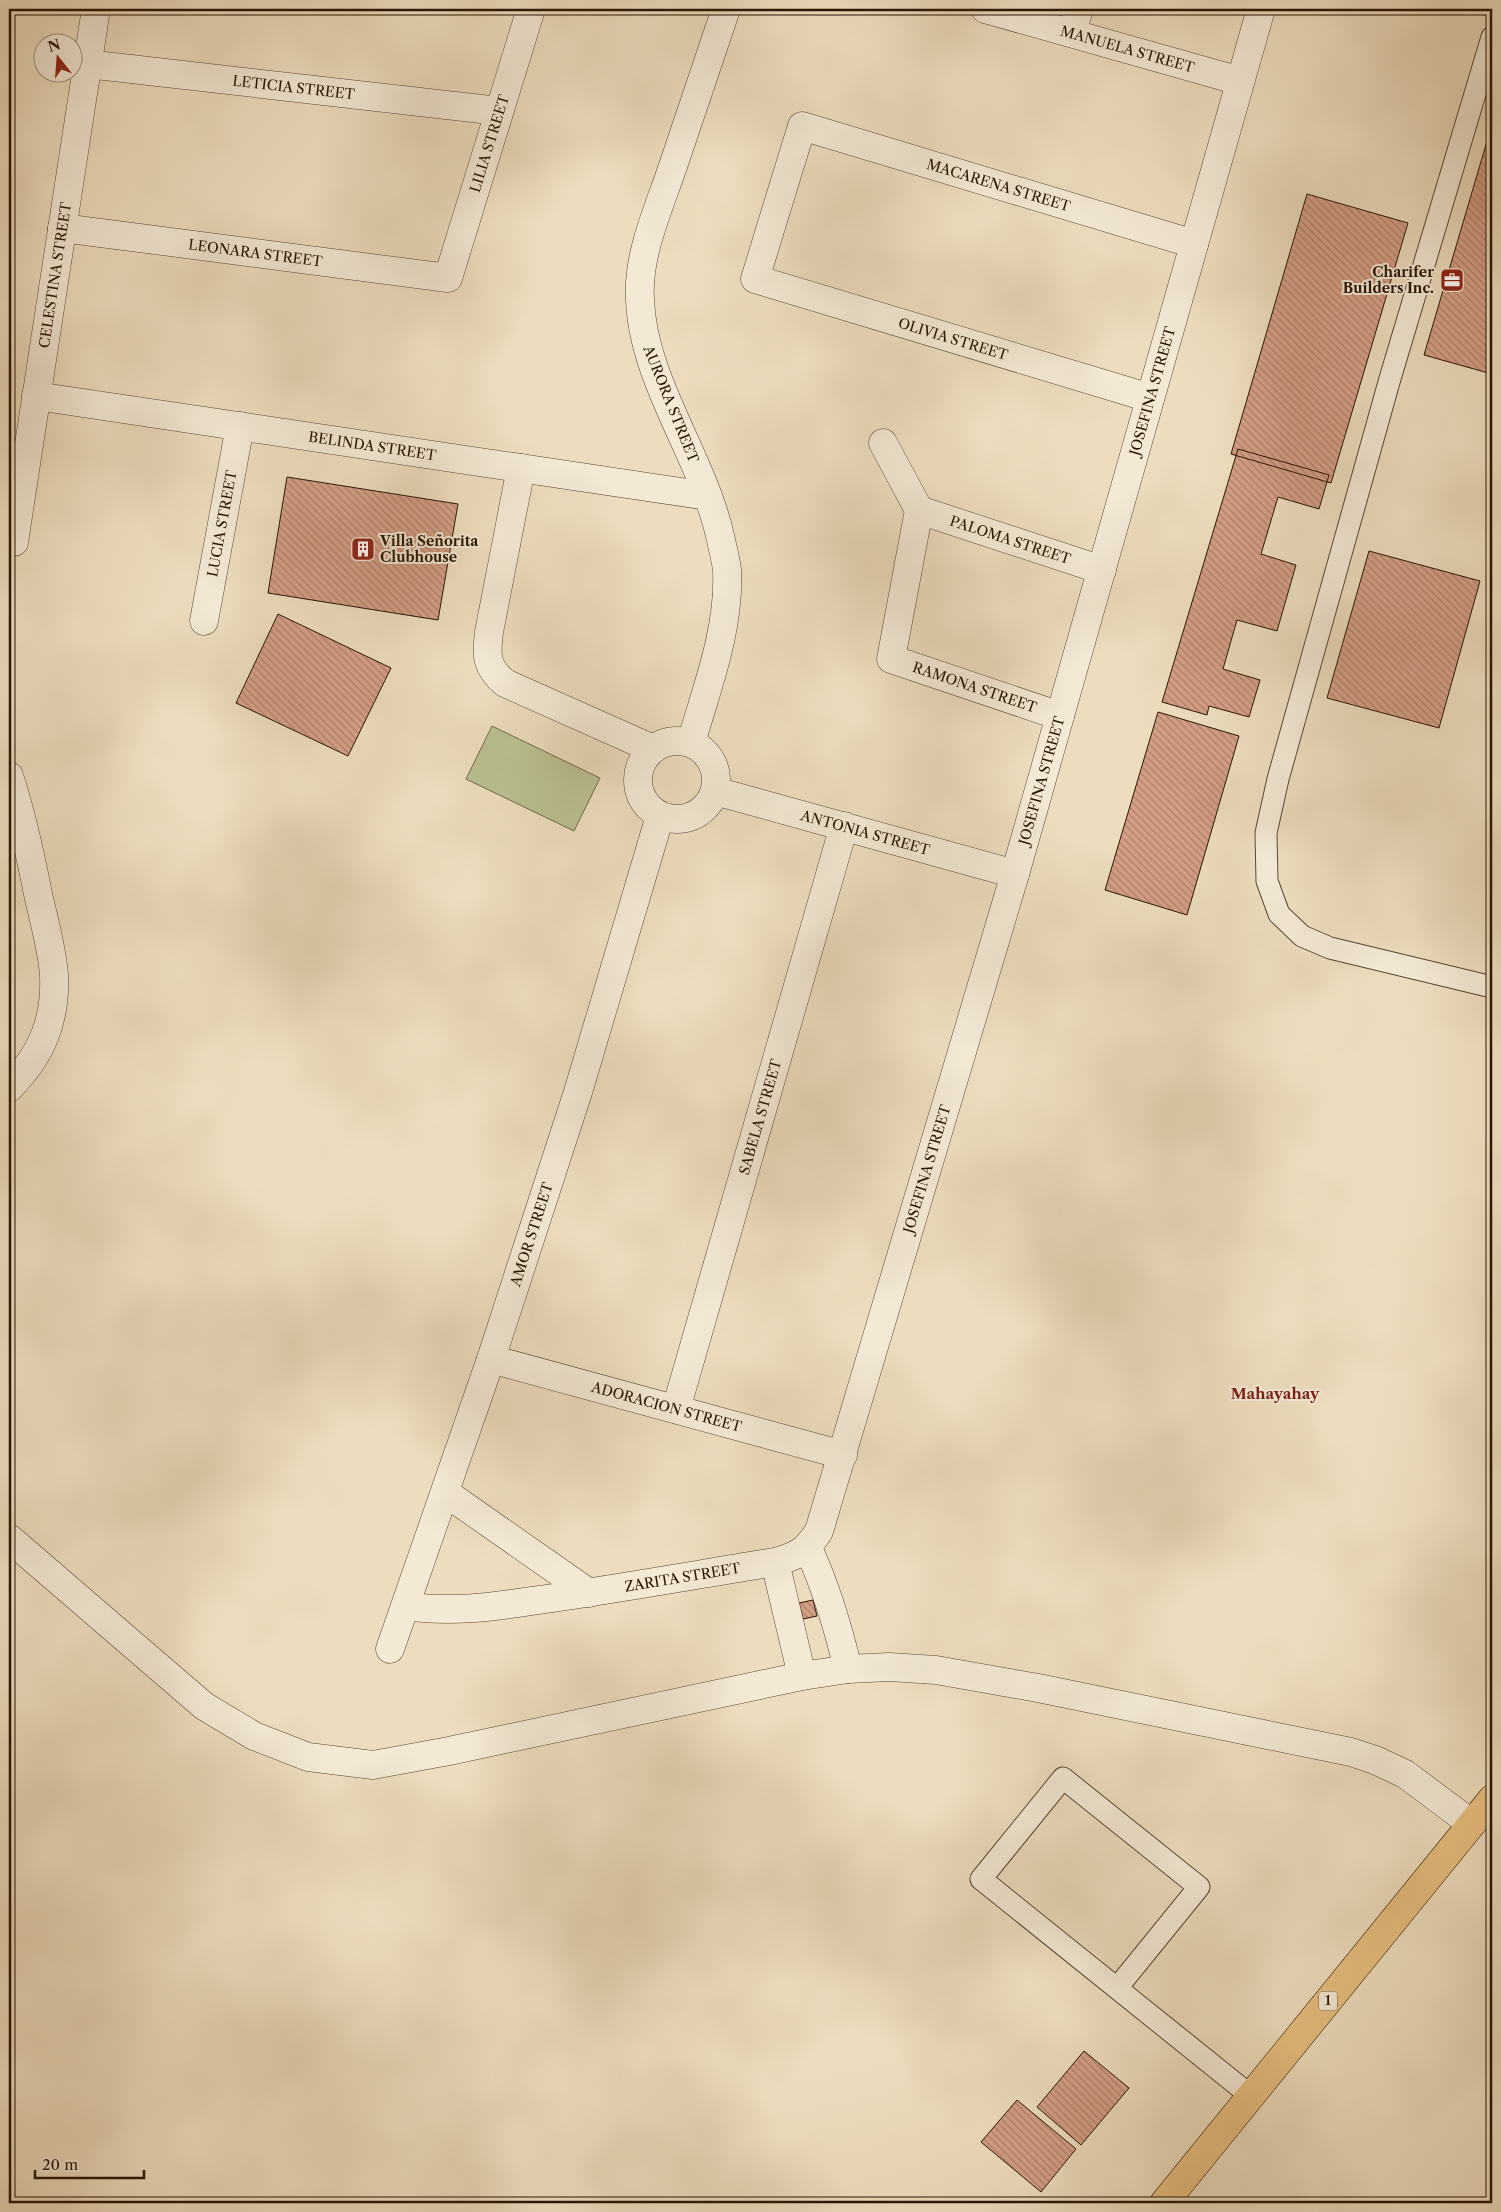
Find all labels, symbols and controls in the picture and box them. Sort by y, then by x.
street label: MANUELA STREET [1058,22,1197,77]
north arrow [32,32,82,82]
text: N [46,35,63,56]
street label: LETICIA STREET [232,72,356,104]
street label: LILIA STREET [466,92,513,195]
street label: MACARENA STREET [925,155,1073,215]
street label: CELESTINA STREET [35,200,75,349]
street label: LEONARA STREET [187,235,324,271]
place label: Charifer Builders Inc. [1343,263,1434,297]
office icon: Charifer Builders Inc. [1439,267,1465,293]
street label: OLIVIA STREET [896,314,1011,364]
street label: JOSEFINA STREET [1125,324,1179,460]
street label: AURORA STREET [639,342,703,466]
street label: BELINDA STREET [307,428,438,465]
street label: LUCIA STREET [203,468,241,579]
street label: PALOMA STREET [947,512,1073,568]
place label: Villa Señorita Clubhouse [379,532,479,566]
building icon: Villa Señorita Clubhouse [350,536,376,562]
street label: RAMONA STREET [910,658,1040,717]
street label: JOSEFINA STREET [1014,714,1069,849]
street label: ANTONIA STREET [798,806,932,859]
street label: SABELA STREET [735,1056,786,1177]
street label: JOSEFINA STREET [899,1102,955,1237]
street label: AMOR STREET [506,1180,557,1290]
street label: ADORACION STREET [588,1378,744,1436]
district label: Mahayahay [1231,1384,1320,1403]
street label: ZARITA STREET [623,1559,742,1596]
road number: 1 [1319,1992,1337,2010]
scale bar [35,2147,144,2179]
text: 20 m [42,2155,78,2174]

